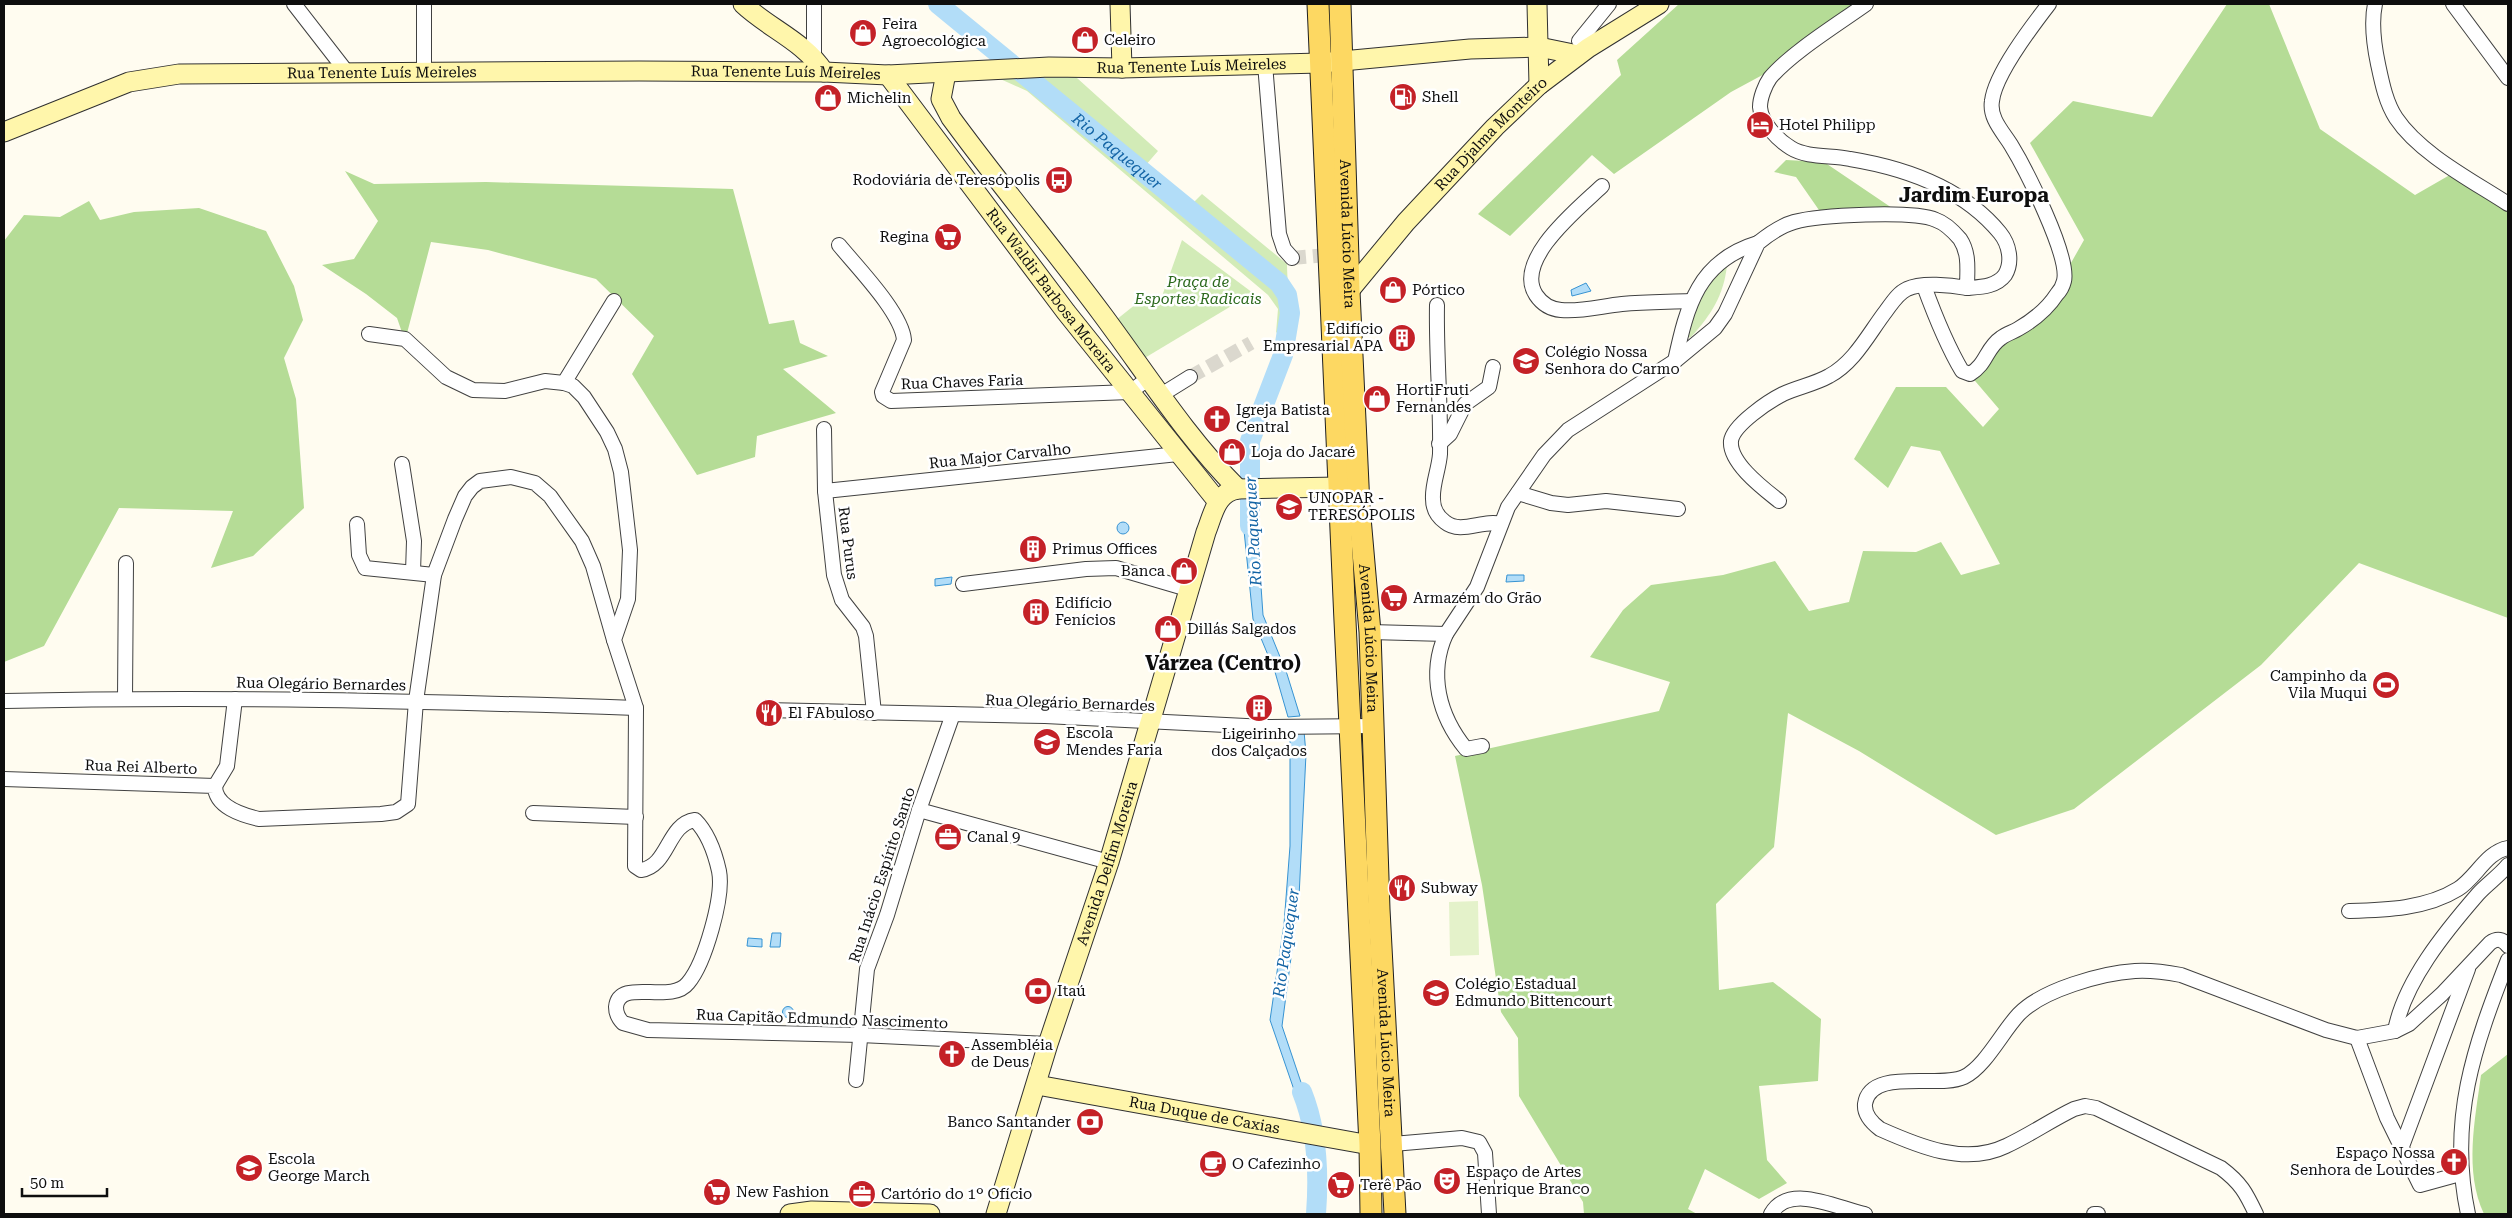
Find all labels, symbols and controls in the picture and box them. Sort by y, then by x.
place label: Feira Agroecológica [882,15,986,50]
shop icon: Feira Agroecológica [848,18,878,48]
shop icon: Celeiro [1070,25,1100,55]
place label: Celeiro [1104,31,1156,49]
street label: Rua Tenente Luís Meireles [1096,55,1286,77]
street label: Rua Tenente Luís Meireles [691,62,881,84]
street label: Rua Tenente Luís Meireles [287,63,477,82]
street label: Rua Djalma Monteiro [1431,73,1551,194]
fuel station icon: Shell [1388,82,1418,112]
shop icon: Michelin [813,83,843,113]
place label: Shell [1422,88,1459,106]
place label: Michelin [847,89,912,107]
water label: Rio Paquequer [1068,108,1166,193]
hotel icon: Hotel Philipp [1745,110,1775,140]
place label: Hotel Philipp [1779,116,1876,134]
street label: Avenida Lúcio Meira [1336,159,1359,309]
bus stop icon: Rodoviária de Teresópolis [1044,165,1074,195]
place label: Rodoviária de Teresópolis [852,171,1040,189]
district label: Jardim Europa [1899,183,2049,207]
street label: Rua Waldir Barbosa Moreira [982,205,1120,376]
supermarket icon: Regina [933,222,963,252]
place label: Regina [880,228,929,246]
park label: Praça de Esportes Radicais [1134,273,1261,308]
shop icon: Pórtico [1378,275,1408,305]
place label: Pórtico [1412,281,1465,299]
place label: Edifício Empresarial APA [1263,320,1384,355]
building icon: Edifício Empresarial APA [1387,323,1417,353]
place label: Colégio Nossa Senhora do Carmo [1545,343,1680,378]
school or university icon: Colégio Nossa Senhora do Carmo [1511,346,1541,376]
street label: Rua Chaves Faria [900,371,1024,393]
place label: HortiFruti Fernandes [1396,381,1471,416]
shop icon: HortiFruti Fernandes [1362,384,1392,414]
place label: Igreja Batista Central [1236,401,1330,436]
church icon: Igreja Batista Central [1202,404,1232,434]
shop icon: Loja do Jacaré [1217,437,1247,467]
street label: Rua Major Carvalho [928,440,1072,472]
place label: Loja do Jacaré [1251,443,1355,461]
water label: Rio Paquequer [1241,475,1265,588]
place label: UNOPAR - TERESÓPOLIS [1308,489,1415,524]
school or university icon: UNOPAR - TERESÓPOLIS [1274,492,1304,522]
street label: Rua Purus [835,506,861,580]
building icon: Primus Offices [1018,534,1048,564]
place label: Primus Offices [1052,540,1157,558]
shop icon: Banca [1169,556,1199,586]
place label: Banca [1121,562,1165,580]
street label: Avenida Lúcio Meira [1355,563,1382,713]
supermarket icon: Armazém do Grão [1379,583,1409,613]
place label: Armazém do Grão [1413,589,1542,607]
place label: Edifício Fenícios [1055,594,1116,629]
building icon: Edifício Fenícios [1021,597,1051,627]
shop icon: Dilla´s Salgados [1153,614,1183,644]
place label: Dilla´s Salgados [1187,620,1296,638]
district label: Várzea (Centro) [1145,651,1301,675]
place label: Campinho da Vila Muqui [2270,667,2367,702]
sports icon: Campinho da Vila Muqui [2371,670,2401,700]
street label: Rua Olegário Bernardes [236,674,406,694]
street label: Rua Olegário Bernardes [985,691,1155,715]
building icon: Ligeirinho dos Calçados [1244,693,1274,723]
restaurant icon: El FAbuloso [754,698,784,728]
place label: El FAbuloso [788,704,874,722]
place label: Escola Mendes Faria [1066,724,1162,759]
place label: Ligeirinho dos Calçados [1211,725,1307,760]
school or university icon: Escola Mendes Faria [1032,727,1062,757]
street label: Rua Rei Alberto [84,756,198,778]
street label: Avenida Delfim Moreira [1073,779,1141,948]
street label: Rua Inácio Espírito Santo [845,785,919,965]
office icon: Canal 9 [933,822,963,852]
place label: Canal 9 [967,828,1021,846]
restaurant icon: Subway [1387,873,1417,903]
place label: Subway [1421,879,1478,897]
water label: Rio Paquequer [1269,887,1303,1000]
street label: Avenida Lúcio Meira [1373,968,1399,1118]
place label: Colégio Estadual Edmundo Bittencourt [1455,975,1613,1010]
bank icon: Itaú [1023,976,1053,1006]
school or university icon: Colégio Estadual Edmundo Bittencourt [1421,978,1451,1008]
place label: Itaú [1057,982,1086,1000]
street label: Rua Capitão Edmundo Nascimento [696,1006,948,1032]
place label: Assembléia de Deus [971,1036,1053,1071]
church icon: Assembléia de Deus [937,1039,967,1069]
street label: Rua Duque de Caxias [1127,1093,1281,1138]
bank icon: Banco Santander [1075,1107,1105,1137]
place label: Banco Santander [947,1113,1071,1131]
place label: Espaço Nossa Senhora de Lourdes [2290,1144,2435,1179]
church icon: Espaço Nossa Senhora de Lourdes [2439,1147,2469,1177]
cafe icon: O Cafezinho [1198,1149,1228,1179]
place label: Escola George March [268,1150,370,1185]
school or university icon: Escola George March [234,1153,264,1183]
place label: O Cafezinho [1232,1155,1321,1173]
place label: Espaço de Artes Henrique Branco [1466,1163,1590,1198]
scale bar [22,1166,108,1198]
theatre icon: Espaço de Artes Henrique Branco [1432,1166,1462,1196]
supermarket icon: Terê Pão [1326,1170,1356,1200]
text: 50 m [30,1174,65,1192]
place label: Terê Pão [1360,1176,1422,1194]
supermarket icon: New Fashion [702,1177,732,1207]
office icon: Cartório do 1º Ofício [847,1179,877,1209]
place label: New Fashion [736,1183,829,1201]
place label: Cartório do 1º Ofício [881,1185,1032,1203]

